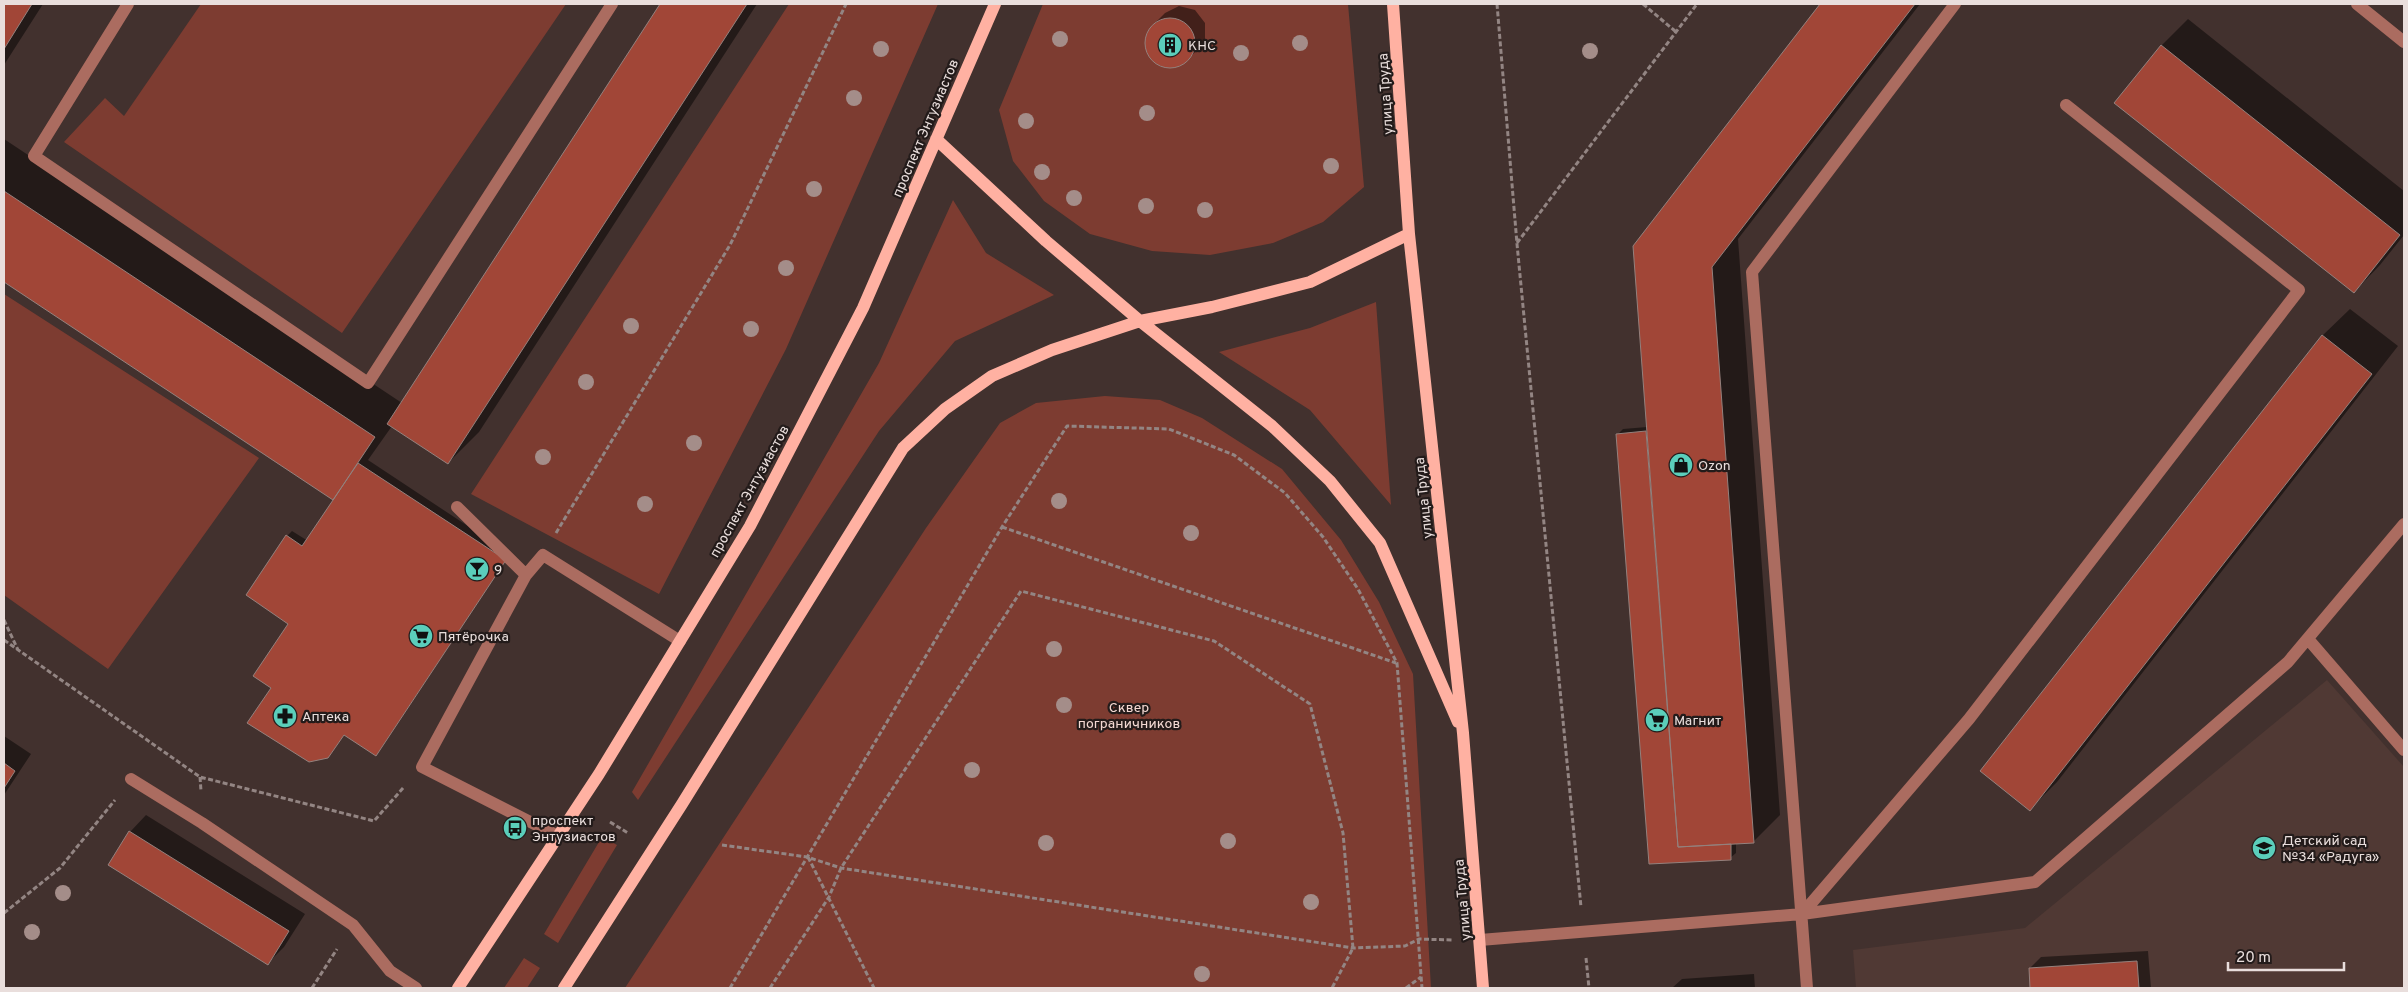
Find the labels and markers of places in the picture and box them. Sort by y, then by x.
building icon: КНС [1157,32,1183,58]
place label: КНС [1188,38,1216,55]
shop icon: Ozon [1668,452,1694,478]
place label: Ozon [1698,458,1731,475]
bar icon: 9 [464,556,490,582]
place label: 9 [494,562,502,579]
supermarket icon: Пятёрочка [408,623,434,649]
place label: Пятёрочка [438,629,509,646]
pharmacy icon: Аптека [272,703,298,729]
supermarket icon: Магнит [1644,707,1670,733]
place label: Аптека [302,709,349,726]
place label: Магнит [1674,713,1721,730]
place label: проспект Энтузиастов [532,813,616,846]
bus stop icon: проспект Энтузиастов [502,815,528,841]
place label: Детский сад №34 «Радуга» [2282,833,2379,866]
school or university icon: Детский сад №34 «Радуга» [2251,835,2277,861]

